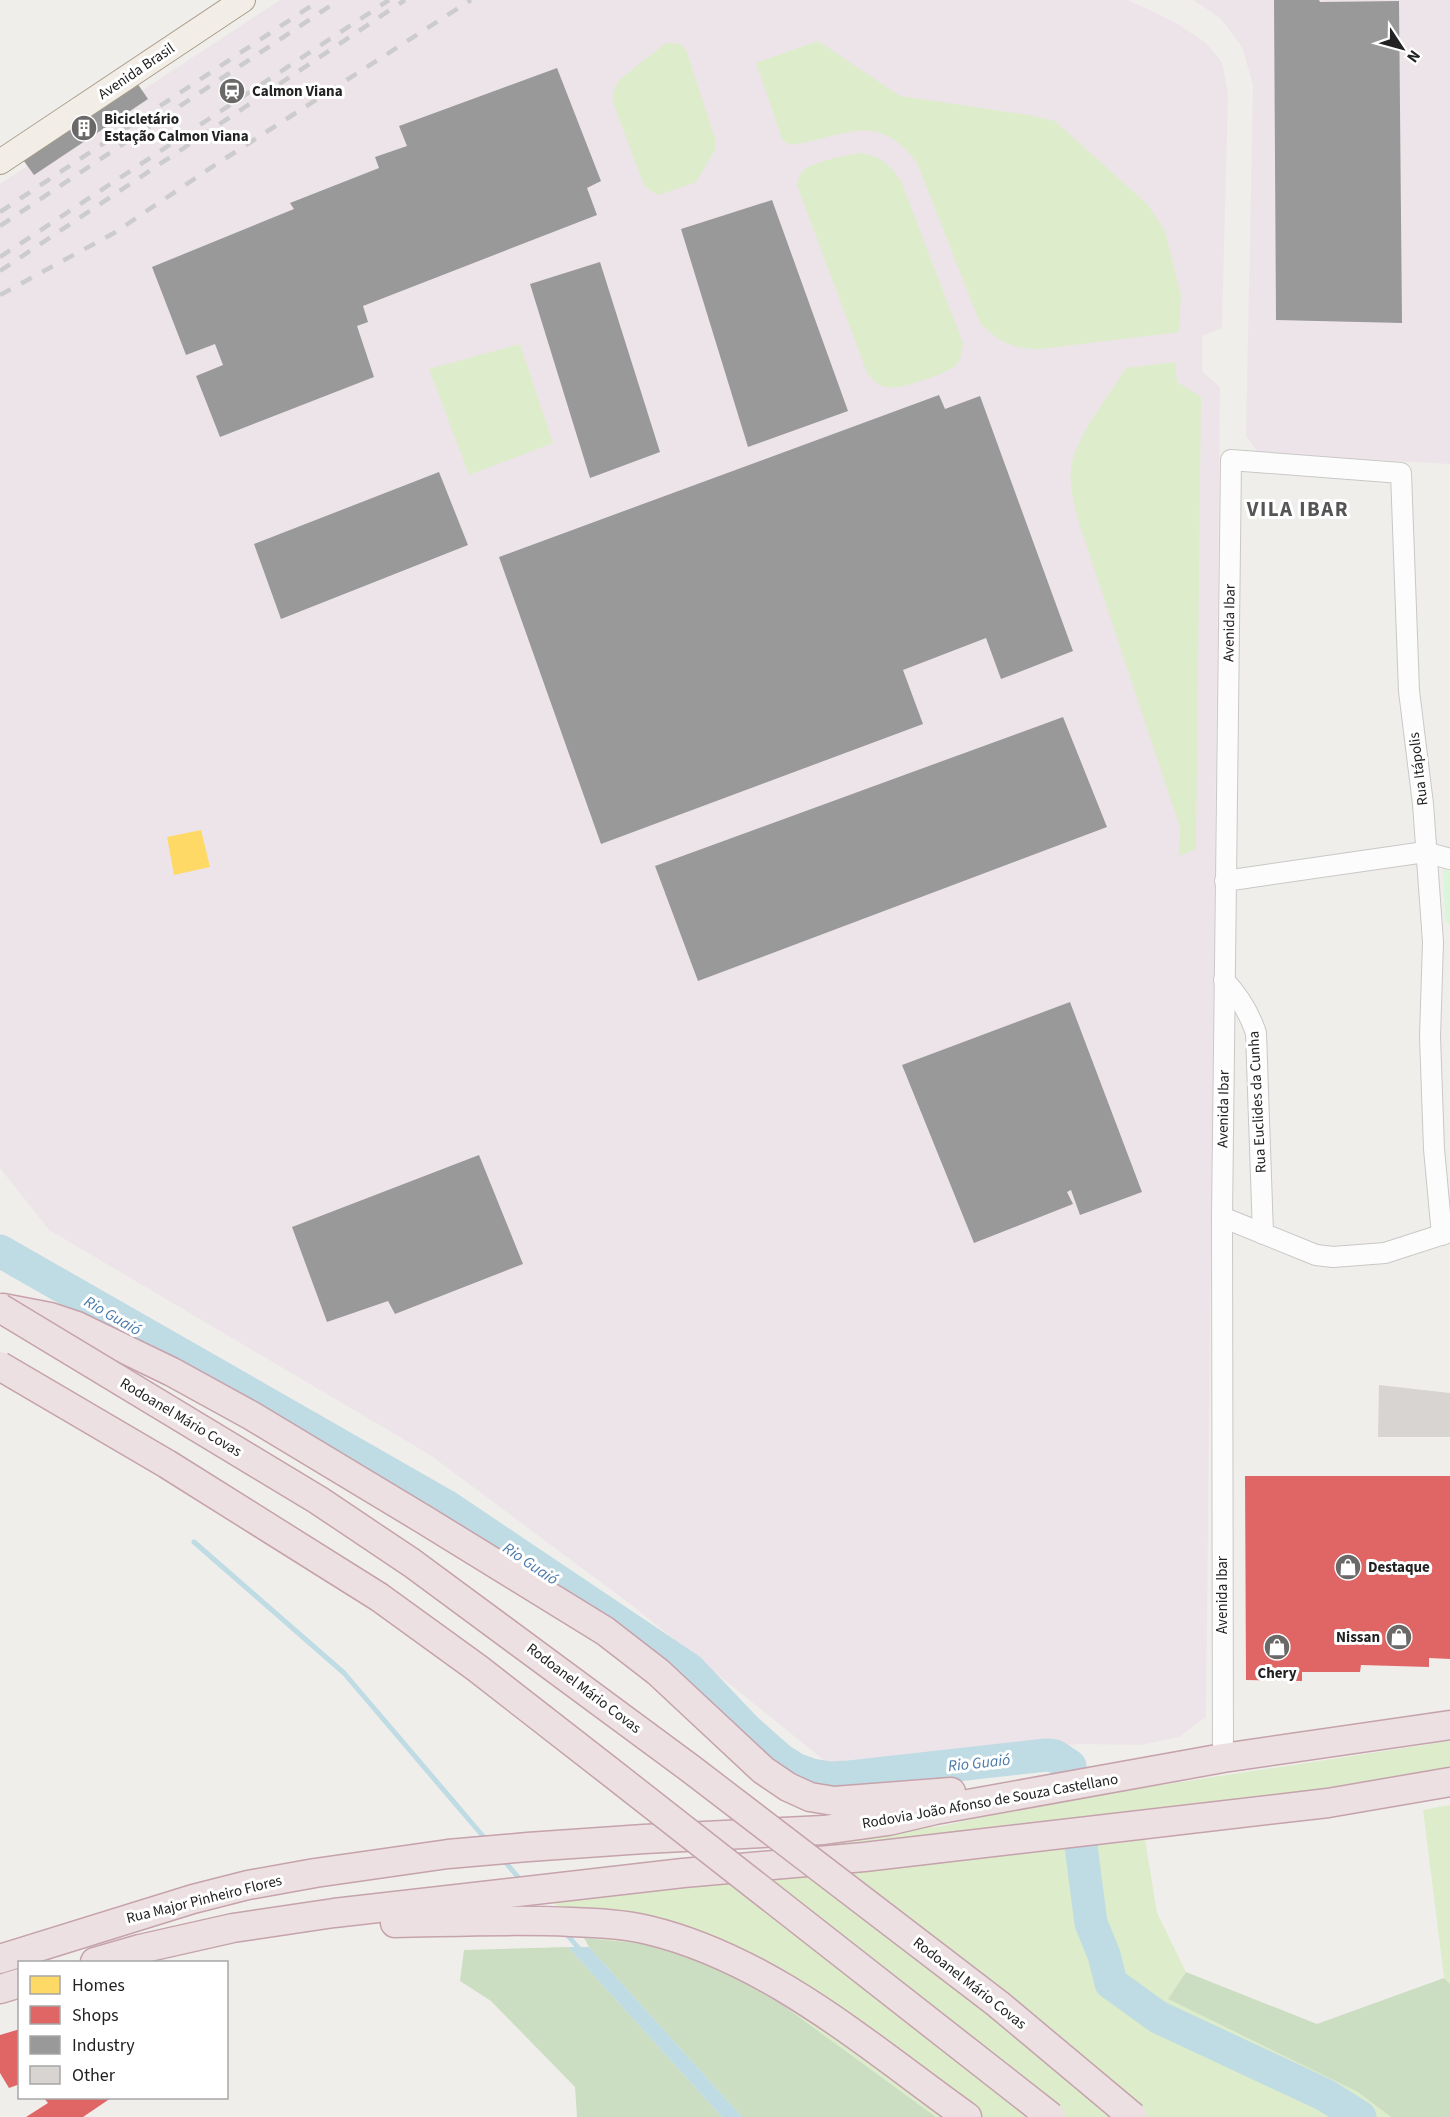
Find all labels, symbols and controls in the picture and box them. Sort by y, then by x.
north arrow [1372,18,1432,78]
street label: Avenida Brasil [94,38,179,105]
text: N [1401,45,1425,67]
station icon: Calmon Viana [217,76,247,106]
place label: Calmon Viana [252,81,343,102]
place label: Bicicletário Estação Calmon Viana [104,109,249,147]
building icon: Bicicletário Estação Calmon Viana [69,113,99,143]
district label: VILA IBAR [1246,494,1349,524]
street label: Avenida Ibar [1218,583,1241,662]
street label: Rua Itápolis [1404,731,1433,807]
street label: Rua Euclides da Cunha [1243,1030,1272,1173]
street label: Avenida Ibar [1212,1069,1235,1148]
water label: Rio Guaió [80,1291,145,1341]
street label: Rodoanel Mário Covas [116,1373,246,1462]
water label: Rio Guaió [498,1537,562,1590]
shop icon: Destaque [1333,1552,1363,1582]
street label: Avenida Ibar [1212,1555,1233,1634]
place label: Destaque [1368,1557,1430,1578]
shop icon: Nissan [1384,1622,1414,1652]
place label: Nissan [1336,1627,1380,1648]
shop icon: Chery [1262,1632,1292,1662]
street label: Rodoanel Mário Covas [522,1638,645,1738]
place label: Chery [1258,1663,1297,1684]
water label: Rio Guaió [947,1749,1011,1777]
street label: Rodovia João Afonso de Souza Castellano [860,1769,1120,1834]
street label: Rua Major Pinheiro Flores [124,1870,284,1929]
street label: Rodoanel Mário Covas [909,1932,1031,2034]
legend [18,1961,228,2099]
text: Homes [72,1973,125,1998]
text: Shops [72,2003,119,2028]
text: Industry [72,2033,135,2058]
text: Other [72,2063,116,2088]

